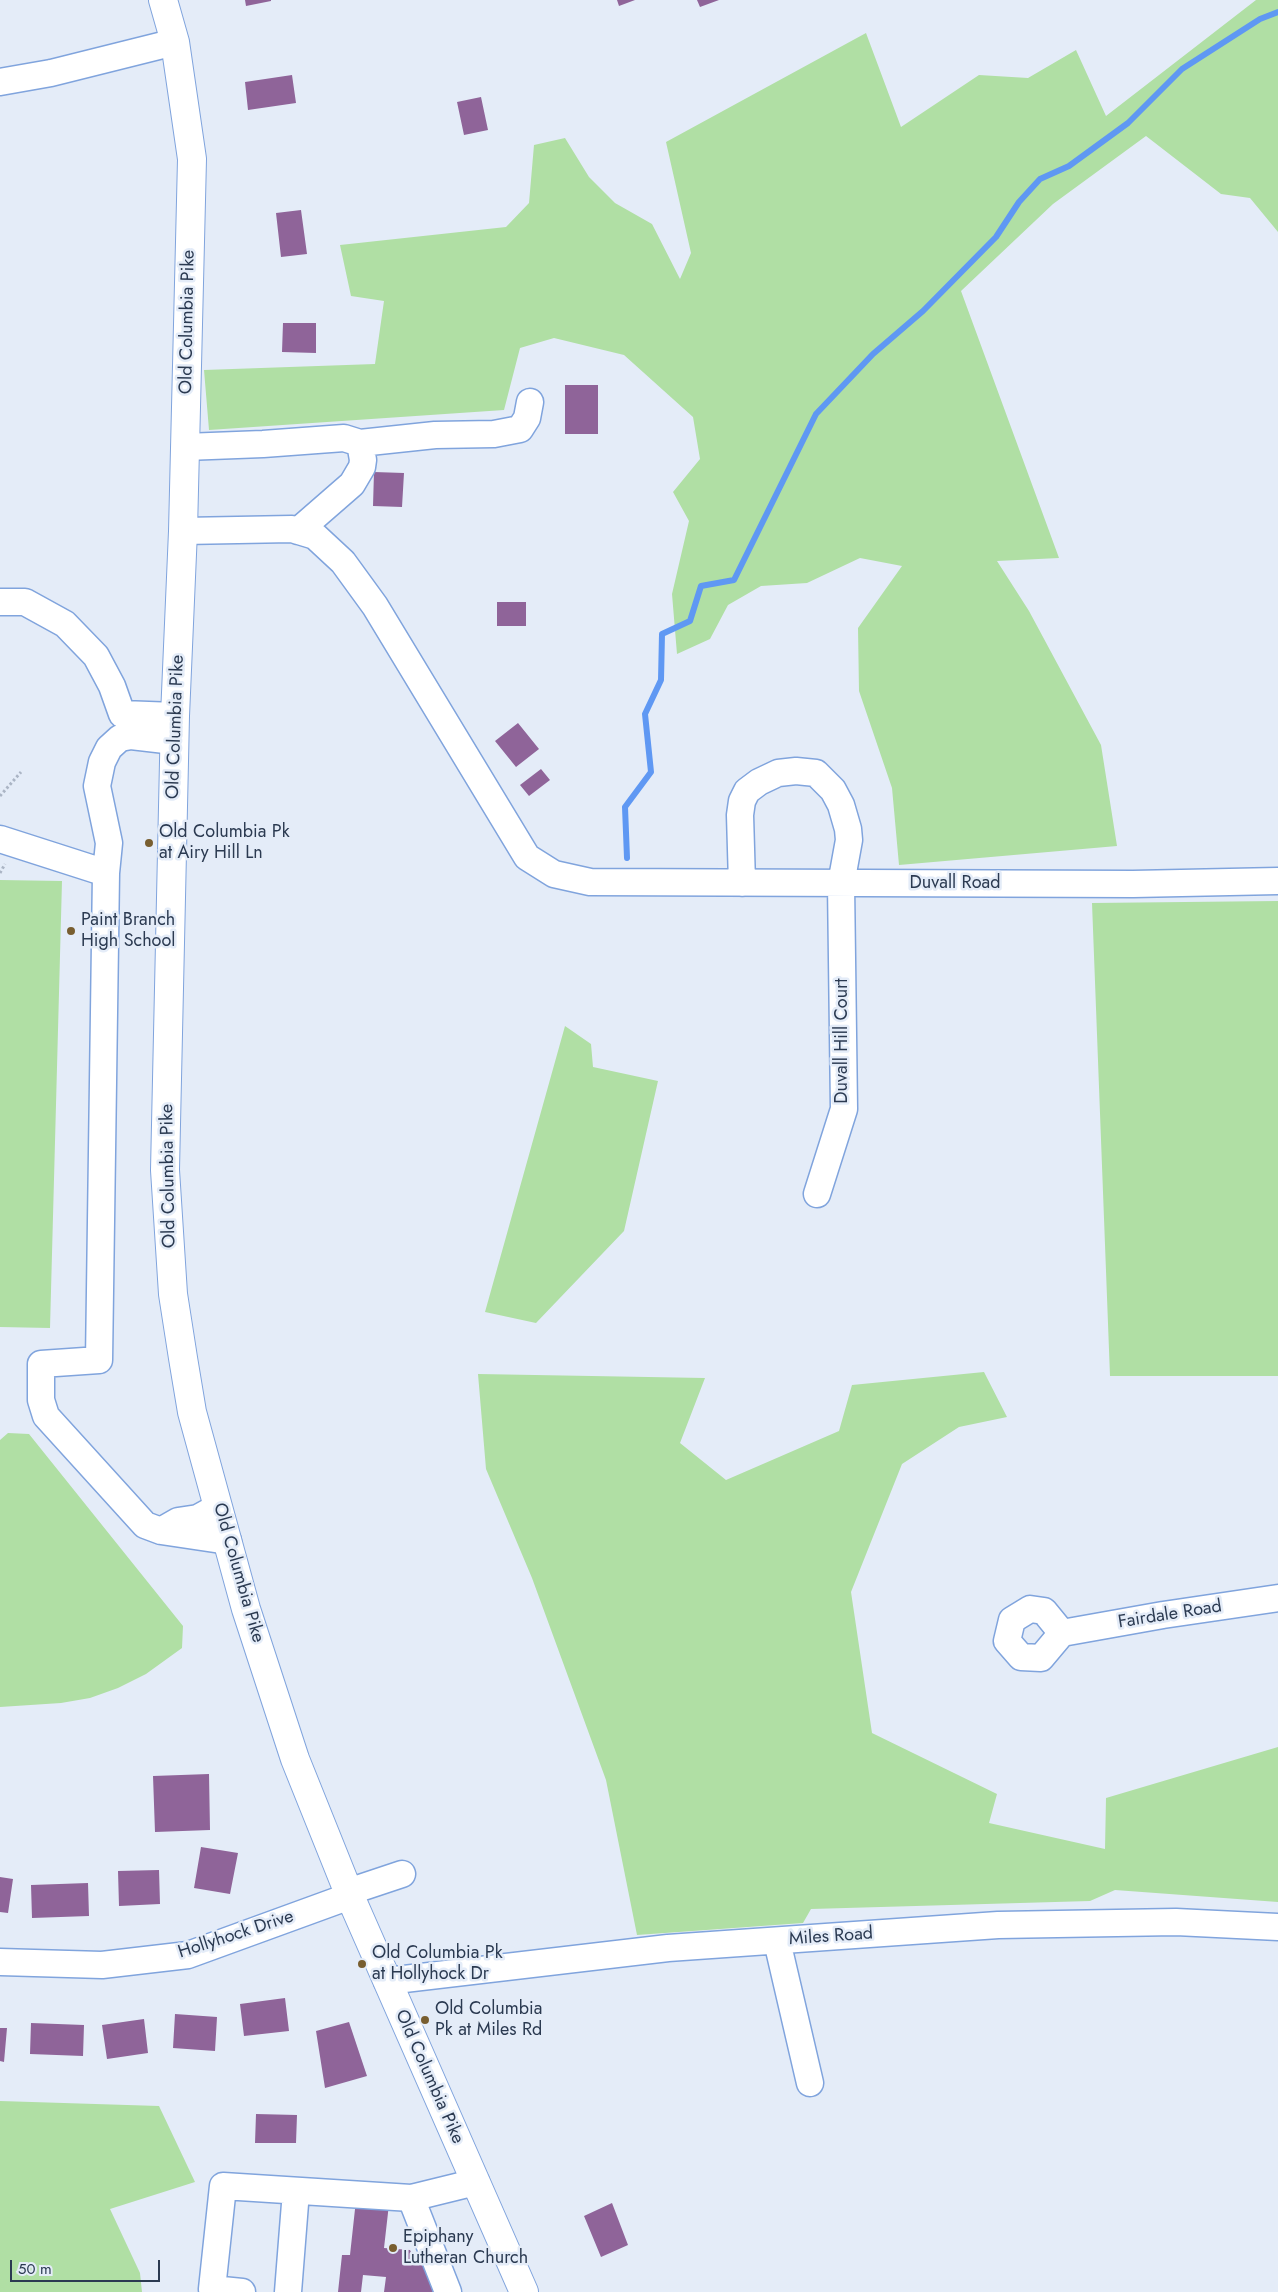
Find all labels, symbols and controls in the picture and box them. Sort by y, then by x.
street label: Old Columbia Pike [176,250,200,394]
street label: Old Columbia Pike [163,655,189,799]
place label: Old Columbia Pk at Airy Hill Ln [159,822,290,864]
marker: Old Columbia Pk at Airy Hill Ln [143,837,155,849]
street label: Duvall Road [910,873,1000,895]
place label: Paint Branch High School [81,910,175,952]
marker: Paint Branch High School [65,925,77,937]
street label: Duvall Hill Court [832,978,854,1104]
street label: Old Columbia Pike [157,1104,181,1248]
street label: Old Columbia Pike [208,1501,268,1645]
street label: Fairdale Road [1117,1596,1223,1634]
street label: Hollyhock Drive [176,1906,296,1964]
street label: Miles Road [788,1923,874,1951]
place label: Old Columbia Pk at Hollyhock Dr [372,1943,503,1986]
marker: Old Columbia Pk at Hollyhock Dr [356,1958,368,1970]
place label: Old Columbia Pk at Miles Rd [435,1999,542,2042]
street label: Old Columbia Pike [390,2007,468,2147]
marker: Old Columbia Pk at Miles Rd [419,2014,431,2026]
place label: Epiphany Lutheran Church [403,2227,528,2270]
marker: Epiphany Lutheran Church [387,2242,399,2254]
scale bar [12,2250,162,2282]
text: 50 m [18,2258,52,2280]

